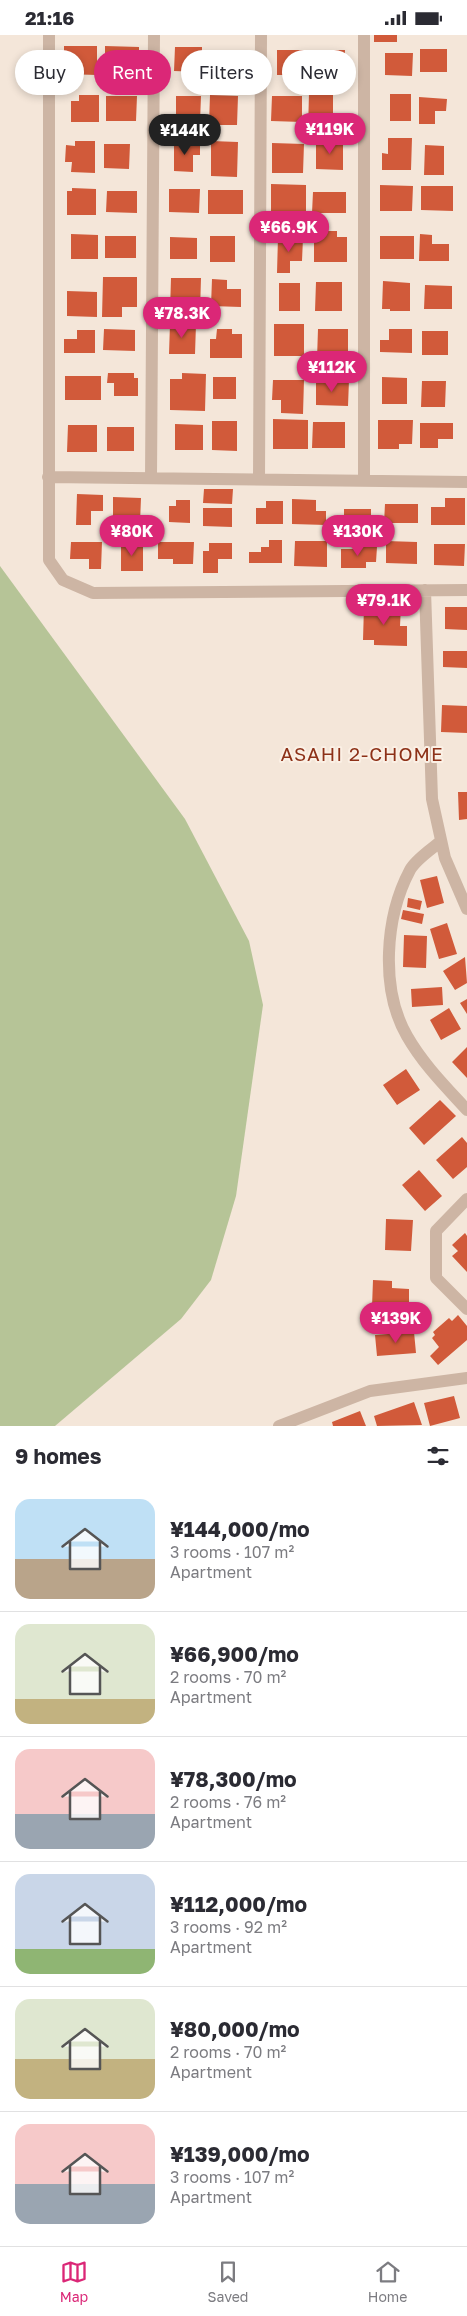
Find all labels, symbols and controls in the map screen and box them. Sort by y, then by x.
text: 21:16 [25,6,74,29]
chip: Buy [15,50,84,95]
chip: Rent [94,50,171,95]
chip: Filters [181,50,272,95]
chip: New [282,50,356,95]
pin: ¥144K [150,113,220,156]
pin: ¥119K [295,113,365,155]
text: ¥119K [306,119,354,139]
text: ¥144K [160,120,210,140]
pin: ¥66.9K [248,211,330,253]
text: ¥66.9K [260,217,318,237]
pin: ¥78.3K [141,297,223,339]
text: ¥78.3K [154,303,210,323]
pin: ¥112K [297,351,367,393]
text: ¥112K [308,357,356,377]
pin: ¥80K [102,515,162,557]
pin: ¥130K [323,515,393,557]
text: ¥80K [111,521,153,541]
text: ¥130K [333,521,383,541]
pin: ¥79.1K [343,583,425,626]
text: ¥79.1K [357,590,411,610]
district label: ASAHI 2-CHOME [281,742,444,765]
pin: ¥139K [361,1301,431,1344]
text: ¥139K [371,1308,421,1328]
icon: filters [424,1442,452,1470]
text: 9 homes [15,1443,101,1469]
text: ¥144,000/mo [170,1516,310,1542]
icon: home [55,1519,115,1579]
text: 3 rooms · 107 m² [170,1542,294,1562]
text: Apartment [170,1562,252,1582]
text: ¥66,900/mo [170,1641,299,1667]
icon: home [55,1644,115,1704]
text: 2 rooms · 70 m² [170,1667,286,1687]
text: Apartment [170,1687,252,1707]
text: ¥78,300/mo [170,1766,297,1792]
icon: home [55,1769,115,1829]
text: 2 rooms · 76 m² [170,1792,286,1812]
text: Apartment [170,1812,252,1832]
text: ¥112,000/mo [170,1891,307,1917]
icon: home [55,1894,115,1954]
text: 3 rooms · 92 m² [170,1917,287,1937]
text: Apartment [170,1937,252,1957]
text: ¥80,000/mo [170,2016,300,2042]
icon: home [55,2019,115,2079]
text: 2 rooms · 70 m² [170,2042,286,2062]
text: Apartment [170,2062,252,2082]
text: ¥139,000/mo [170,2141,310,2167]
icon: home [55,2144,115,2204]
text: 3 rooms · 107 m² [170,2167,294,2187]
text: Apartment [170,2187,252,2207]
tab: Map [60,2258,88,2305]
tab: Saved [208,2258,248,2305]
tab: Home [368,2258,407,2305]

